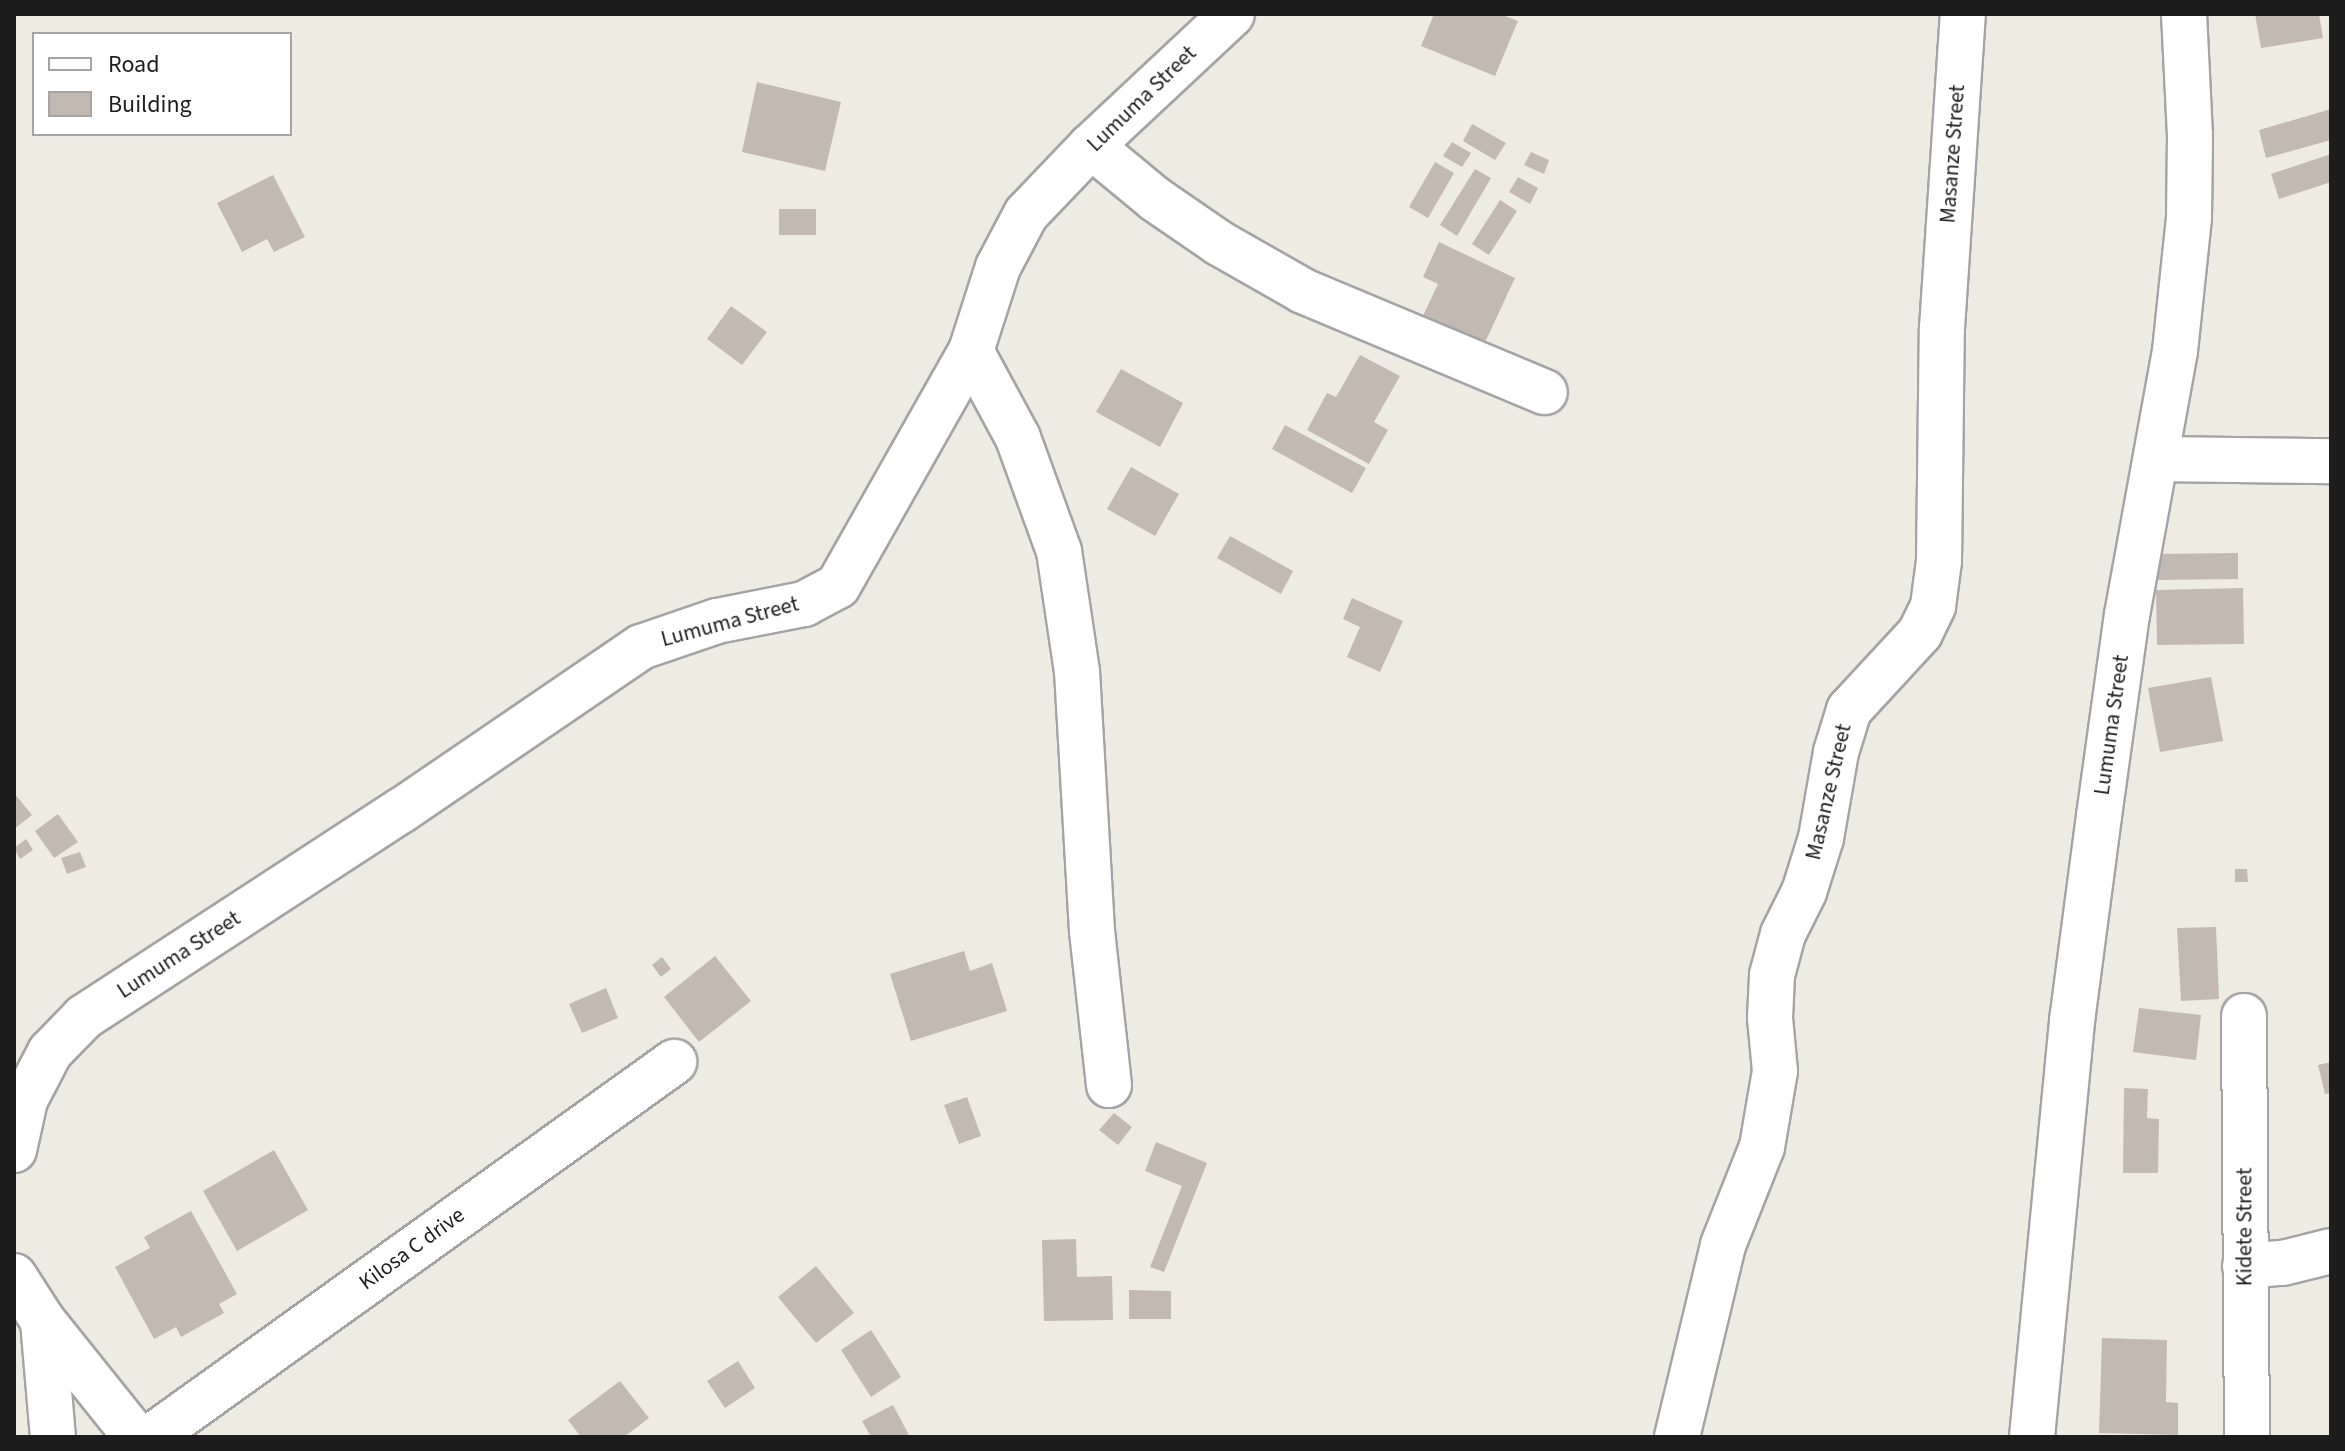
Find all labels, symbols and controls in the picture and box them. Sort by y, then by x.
legend [32,32,292,136]
street label: Lumuma Street [1082,40,1202,158]
text: Road [108,47,160,82]
street label: Masanze Street [1935,84,1971,224]
text: Building [108,87,192,122]
street label: Lumuma Street [658,591,802,653]
street label: Lumuma Street [2089,653,2135,797]
street label: Masanze Street [1801,721,1857,863]
street label: Lumuma Street [112,905,246,1005]
street label: Kidete Street [2232,1168,2258,1286]
street label: Kilosa C drive [354,1202,470,1296]

